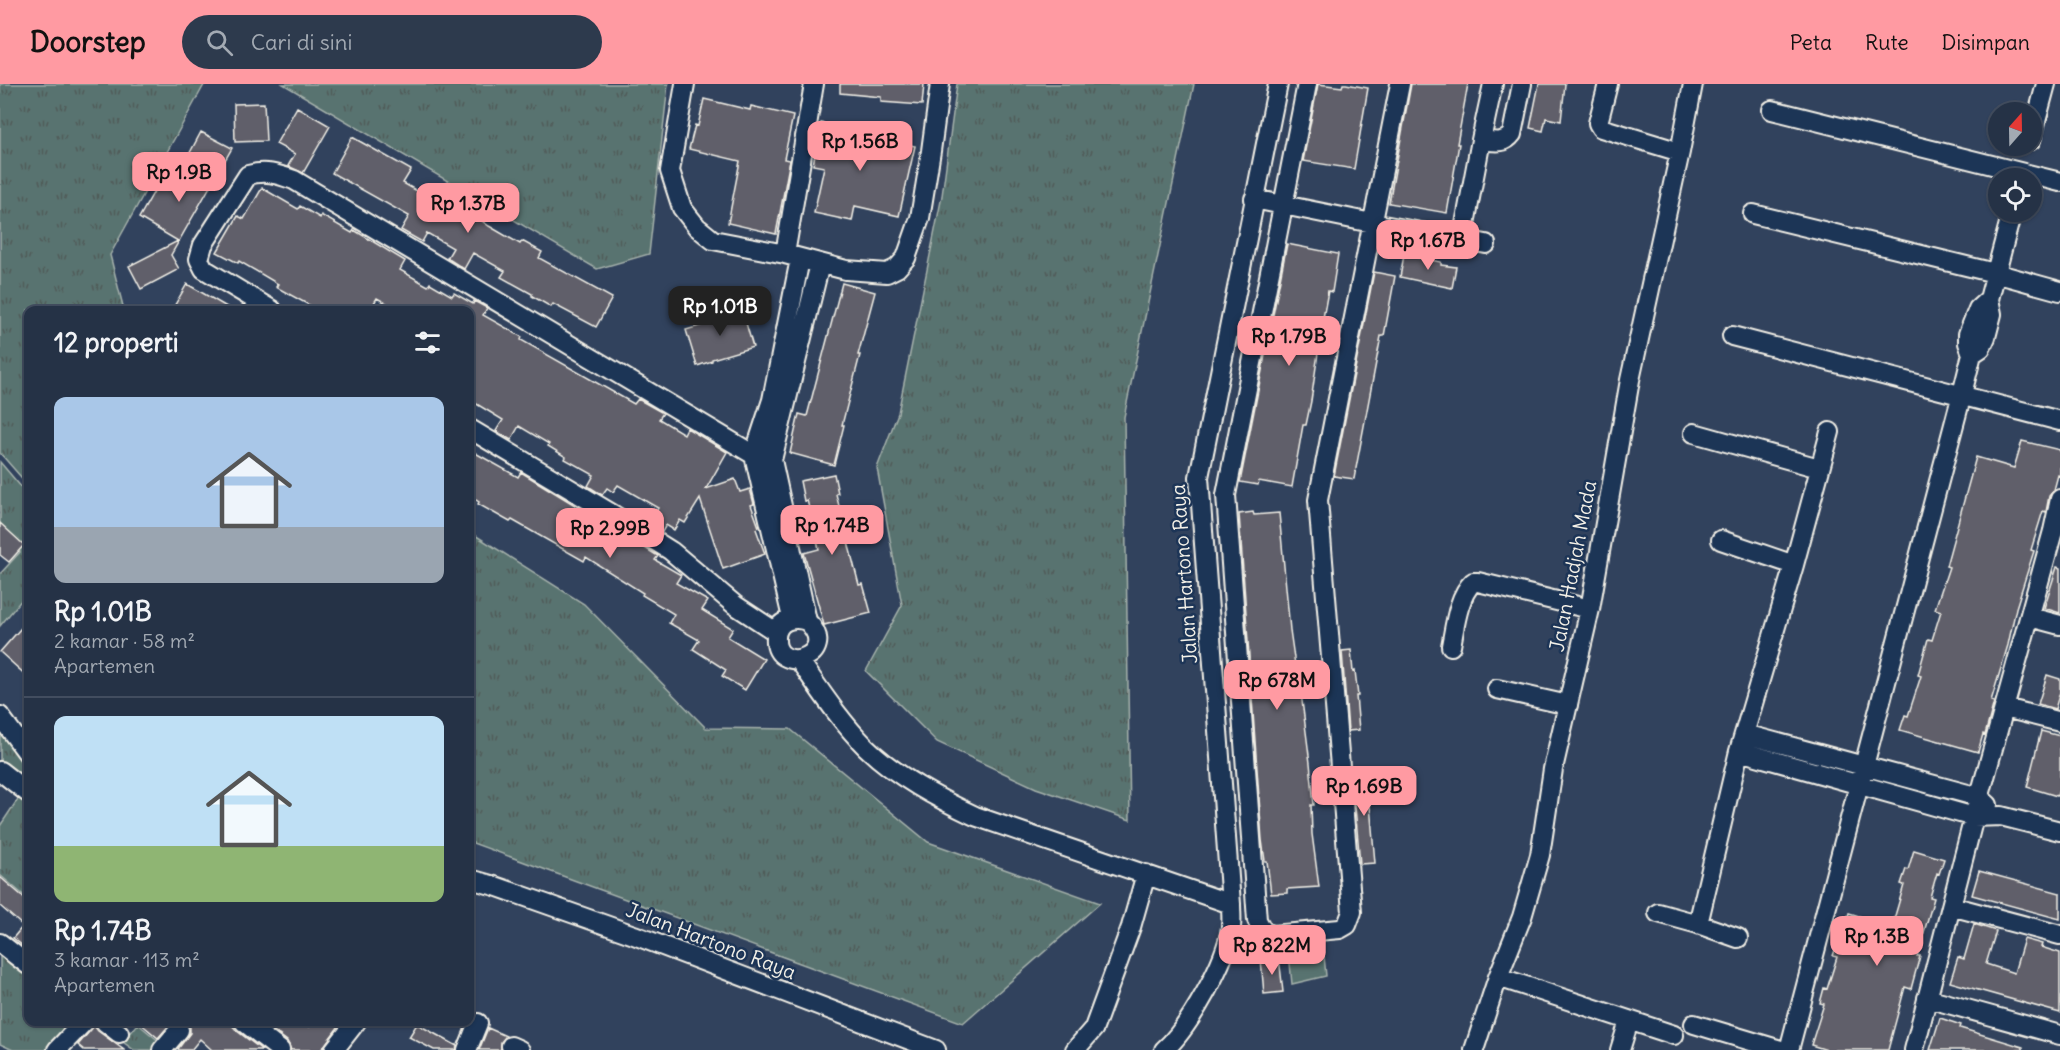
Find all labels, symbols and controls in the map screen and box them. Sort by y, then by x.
search box [182,15,602,69]
text: Doorstep [30,24,146,60]
icon: search [203,26,236,59]
text: Cari di sini [251,28,352,56]
text: Peta [1790,29,1832,56]
text: Rute [1865,29,1909,56]
text: Disimpan [1942,29,2030,56]
north arrow [1988,102,2042,156]
map controls [1988,102,2042,222]
pin: Rp 1.56B [798,121,922,172]
text: Rp 1.56B [821,128,899,153]
pin: Rp 1.9B [124,152,234,203]
text: Rp 1.9B [146,159,212,184]
button: locate [1988,168,2042,222]
pin: Rp 1.37B [406,183,530,234]
text: Rp 1.37B [430,190,506,215]
pin: Rp 1.67B [1366,220,1490,271]
text: Rp 1.67B [1390,227,1466,252]
pin: Rp 1.01B [658,286,782,337]
text: Rp 1.01B [682,293,758,318]
pin: Rp 1.79B [1227,316,1351,367]
text: Rp 1.79B [1251,323,1327,348]
text: 12 properti [54,326,179,359]
icon: filters [411,326,444,359]
icon: home [195,436,303,544]
street label: Jalan Hadjah Mada [1544,478,1601,654]
street label: Jalan Hartono Raya [1165,483,1202,665]
pin: Rp 1.74B [770,505,894,556]
pin: Rp 2.99B [548,508,672,559]
text: Rp 1.74B [795,512,869,537]
text: Rp 2.99B [570,515,650,540]
text: Rp 1.01B [54,595,152,628]
text: 2 kamar · 58 m² [54,628,195,653]
text: Apartemen [54,653,155,678]
pin: Rp 678M [1222,660,1332,711]
text: Rp 678M [1238,667,1316,692]
icon: home [195,755,303,863]
pin: Rp 1.69B [1302,766,1426,817]
text: Rp 1.69B [1325,773,1403,798]
street label: Jalan Hartono Raya [623,897,800,984]
text: Rp 1.74B [54,914,151,947]
pin: Rp 1.3B [1822,916,1932,967]
text: Rp 1.3B [1844,923,1910,948]
pin: Rp 822M [1217,925,1327,976]
text: Rp 822M [1233,932,1311,957]
text: 3 kamar · 113 m² [54,947,200,972]
text: Apartemen [54,972,155,997]

